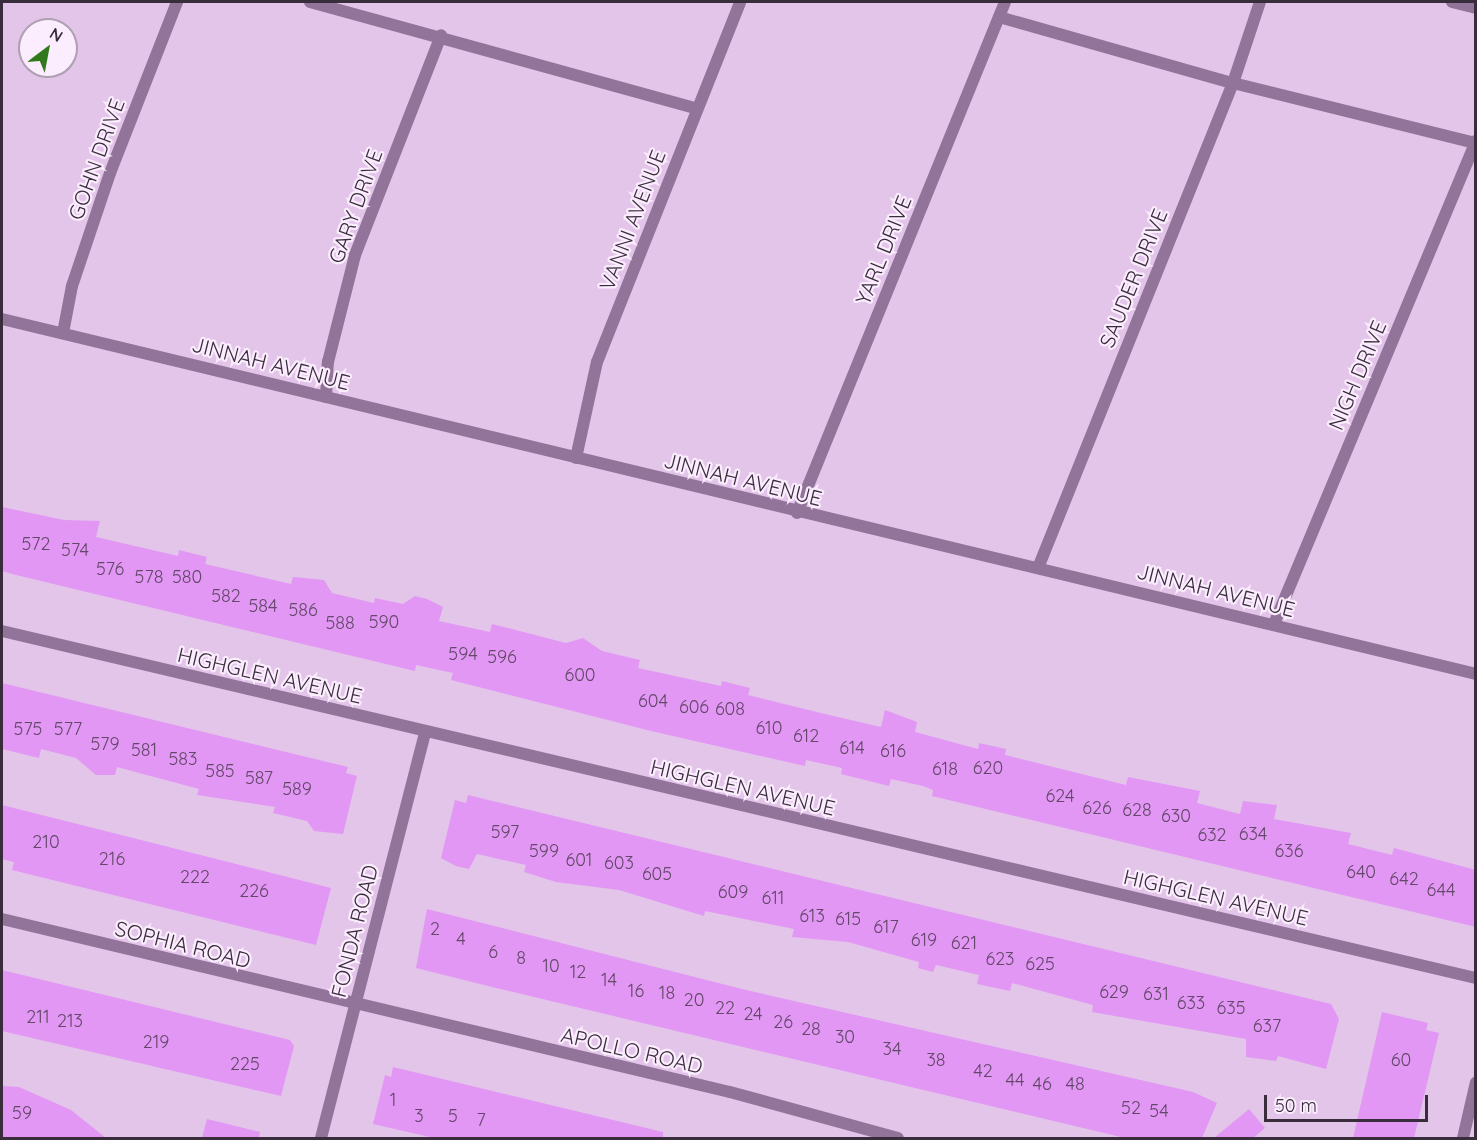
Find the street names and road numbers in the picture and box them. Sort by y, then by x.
street label: GOHN DRIVE [62,95,130,223]
street label: GARY DRIVE [323,145,387,267]
street label: VANNI AVENUE [594,146,670,294]
street label: YARL DRIVE [850,192,916,308]
street label: SAUDER DRIVE [1094,205,1172,351]
street label: NIGH DRIVE [1323,317,1391,433]
street label: JINNAH AVENUE [189,331,353,395]
street label: JINNAH AVENUE [661,447,825,511]
street label: JINNAH AVENUE [1134,558,1298,622]
street label: HIGHGLEN AVENUE [175,642,365,708]
street label: HIGHGLEN AVENUE [648,754,838,820]
street label: FONDA ROAD [325,862,383,1000]
street label: HIGHGLEN AVENUE [1121,864,1311,930]
street label: SOPHIA ROAD [113,915,253,973]
street label: APOLLO ROAD [559,1021,705,1079]

